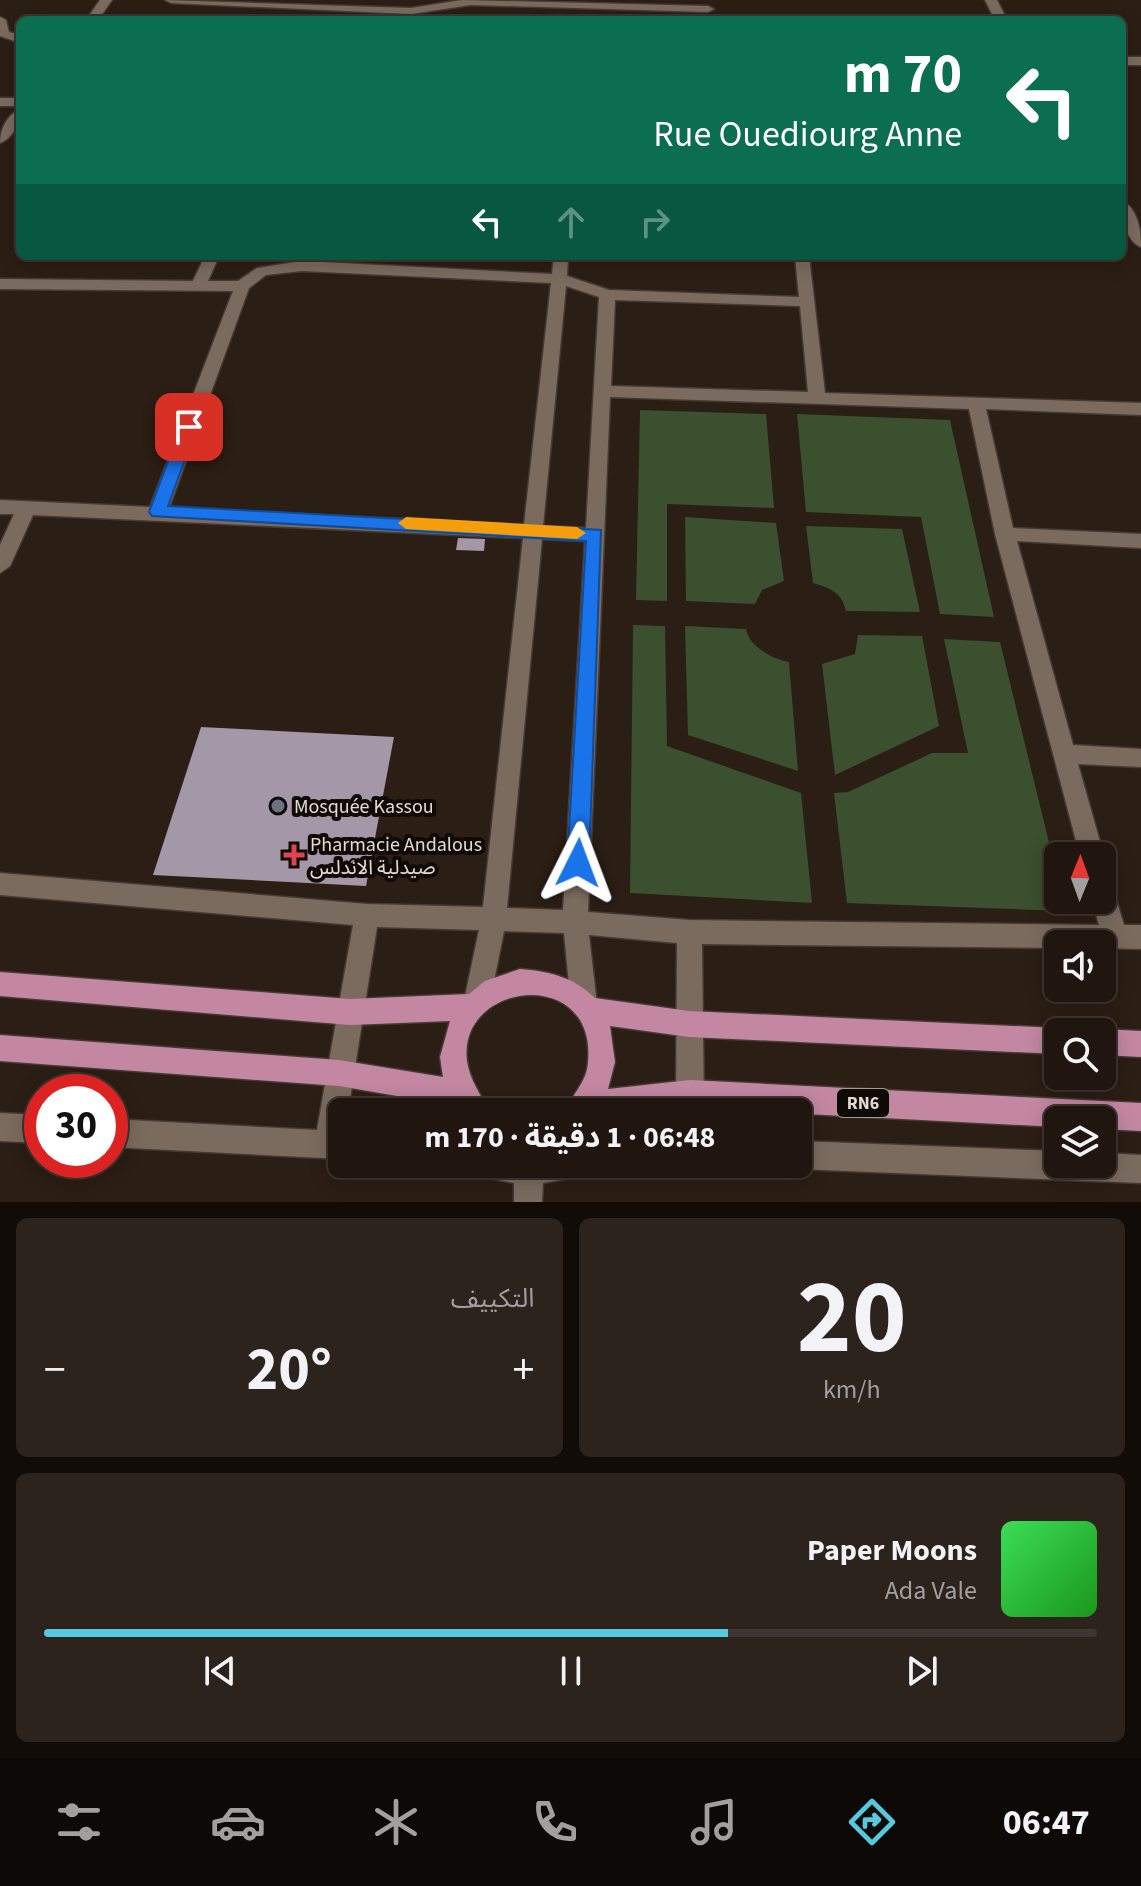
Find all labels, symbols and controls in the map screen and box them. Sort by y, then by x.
text: 70 m [844,35,962,114]
icon: left [990,48,1094,152]
text: Rue Ouediourg Anne [653,109,962,160]
icon: left [465,200,509,244]
icon: ahead [549,200,593,244]
icon: right [633,200,677,244]
pin [155,393,223,461]
icon: arrive [167,405,211,449]
place label: Mosquée Kassou [294,793,434,821]
marker: Mosquée Kassou [269,797,287,815]
position arrow [536,821,620,905]
place label: Pharmacie Andalous صيدلية الاندلس [310,831,482,882]
north arrow [1044,842,1116,914]
map controls [1044,842,1116,1178]
marker: Pharmacie Andalous صيدلية الاندلس [285,846,303,864]
button: sound [1044,930,1116,1002]
button: search [1044,1018,1116,1090]
speed limit sign: 30 [24,1074,128,1178]
road number: RN6 [837,1089,889,1117]
button: layers [1044,1106,1116,1178]
text: 06:48 · 1 دقيقة · 170 m [425,1116,715,1159]
text: 20 [797,1245,907,1393]
text: التكييف [451,1280,535,1317]
text: 20° [247,1328,332,1413]
text: − [44,1339,66,1402]
text: + [513,1339,534,1402]
text: km/h [823,1371,881,1408]
text: Paper Moons [807,1529,977,1572]
text: Ada Vale [885,1572,977,1609]
icon: previous [198,1649,242,1693]
icon: pause [549,1649,593,1693]
icon: next [900,1649,944,1693]
icon: filters [51,1794,107,1850]
icon: car [210,1794,266,1850]
icon: climate [368,1794,424,1850]
icon: phone [527,1794,583,1850]
icon: music [686,1794,742,1850]
icon: directions [844,1794,900,1850]
text: 06:47 [1003,1797,1090,1848]

